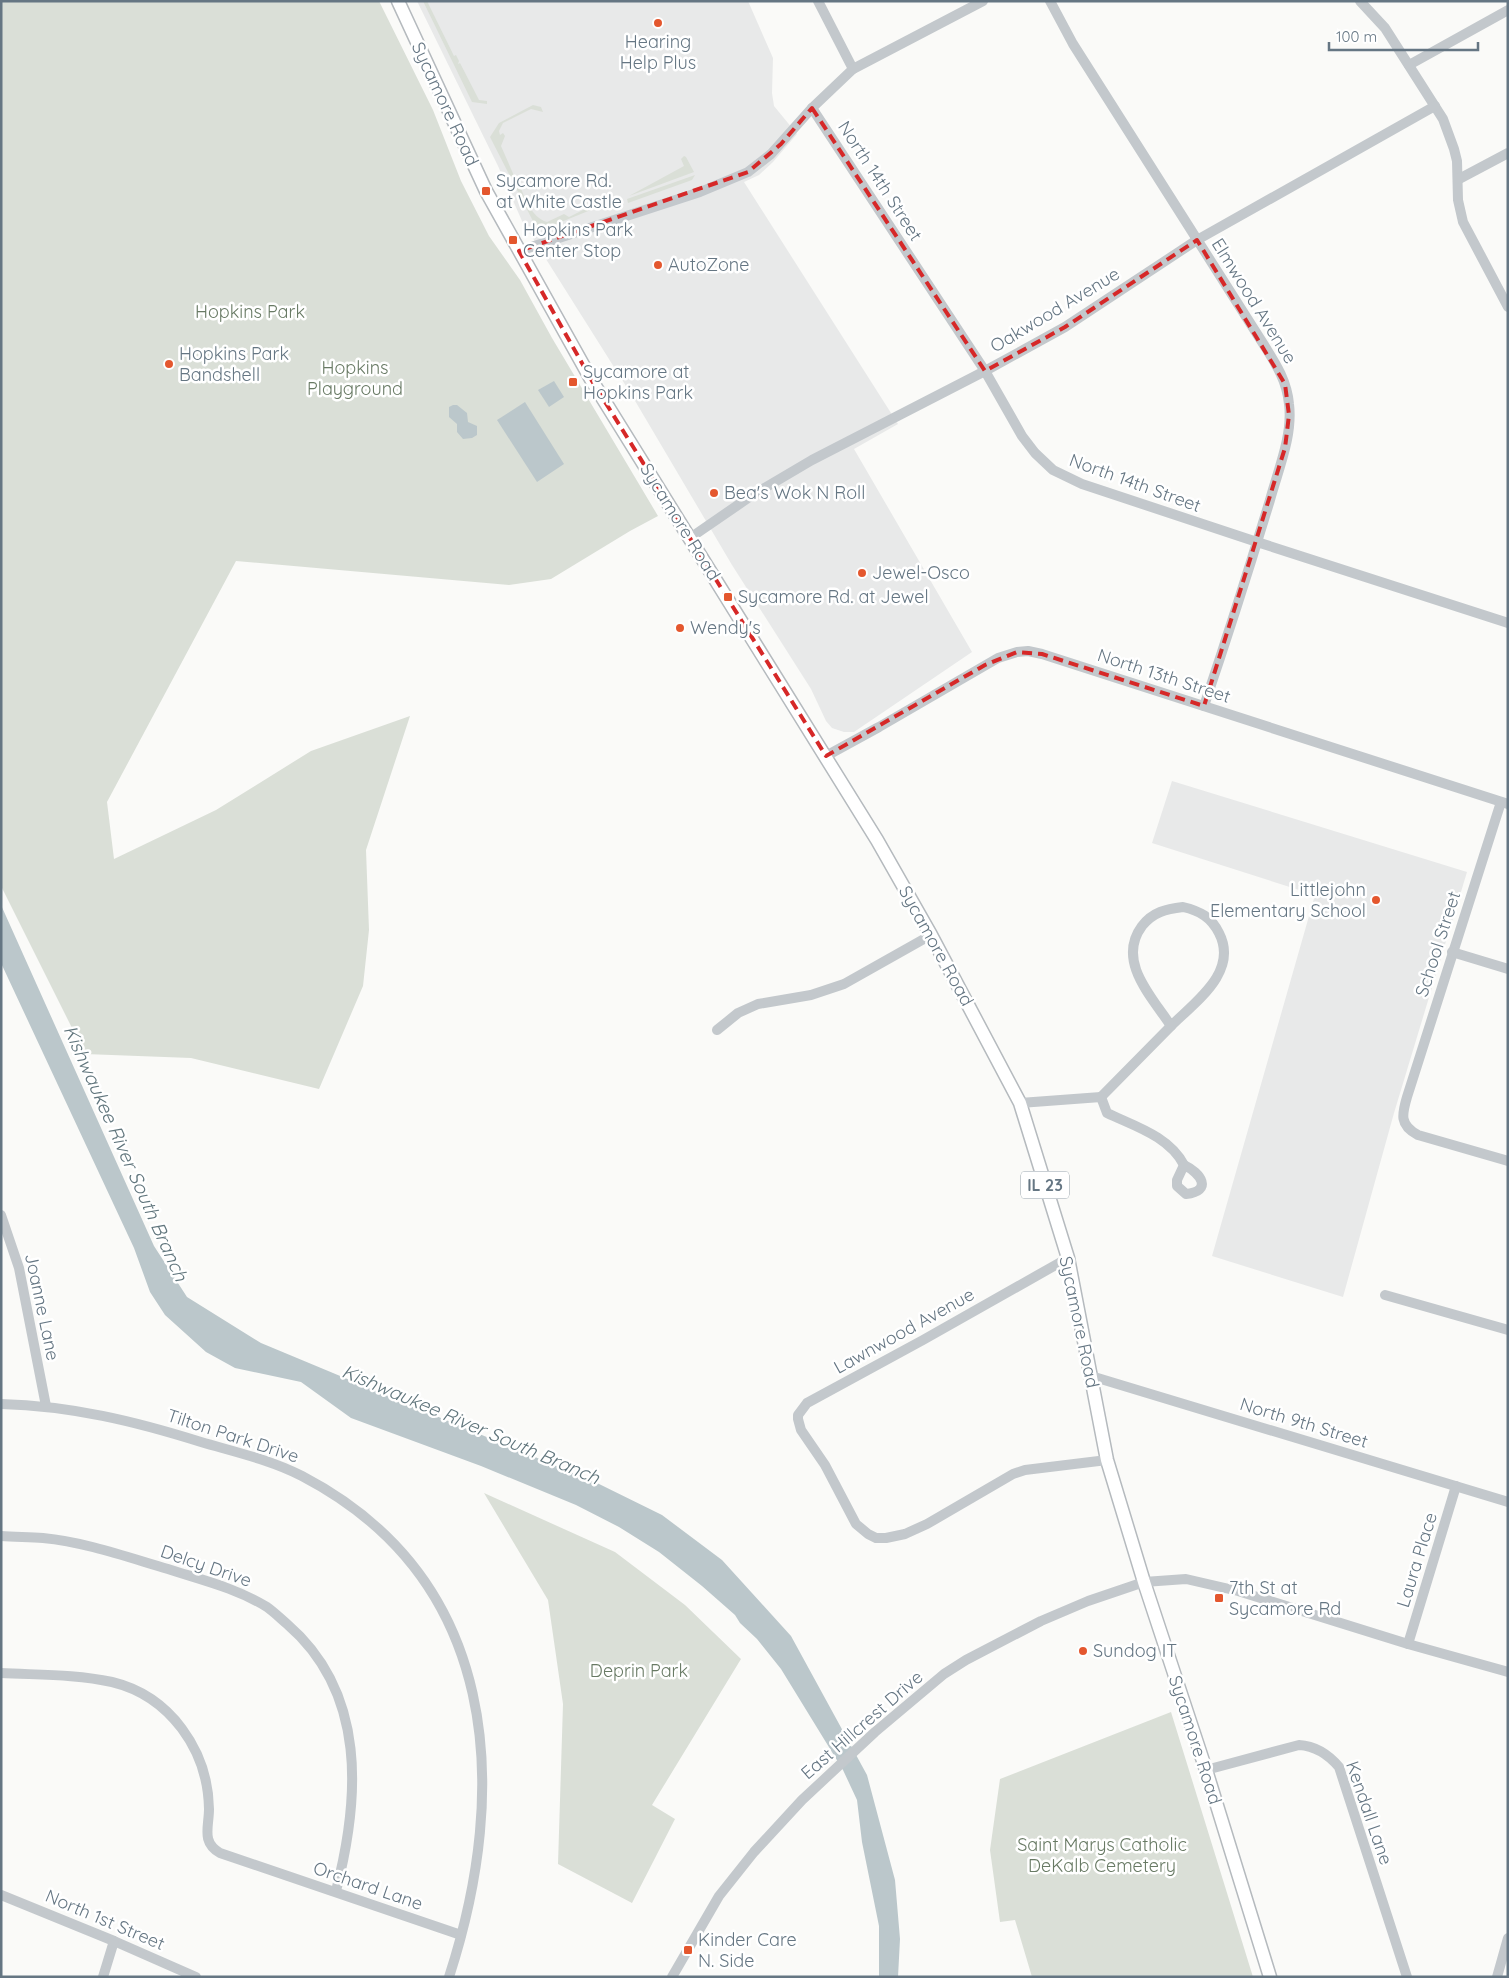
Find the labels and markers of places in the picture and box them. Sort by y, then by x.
marker: Hearing Help Plus [652,17,664,29]
place label: Hearing Help Plus [620,30,696,74]
place label: Sycamore Rd. at White Castle [496,169,622,213]
marker: Sycamore Rd. at White Castle [480,185,492,197]
place label: Hopkins Park Center Stop [523,218,633,262]
marker: Hopkins Park Center Stop [507,234,519,246]
place label: AutoZone [668,253,749,276]
marker: AutoZone [652,259,664,271]
place label: Hopkins Park Bandshell [179,342,289,386]
marker: Hopkins Park Bandshell [163,358,175,370]
place label: Sycamore at Hopkins Park [583,360,693,404]
marker: Sycamore at Hopkins Park [567,376,579,388]
place label: Bea's Wok N Roll [724,481,865,504]
marker: Bea's Wok N Roll [708,487,720,499]
place label: Jewel-Osco [872,561,970,584]
marker: Jewel-Osco [856,567,868,579]
place label: Sycamore Rd. at Jewel [738,585,929,608]
marker: Sycamore Rd. at Jewel [722,591,734,603]
place label: Wendy's [690,616,761,639]
marker: Wendy's [674,622,686,634]
place label: Littlejohn Elementary School [1210,878,1366,922]
marker: Littlejohn Elementary School [1370,894,1382,906]
place label: 7th St at Sycamore Rd [1229,1576,1341,1620]
marker: 7th St at Sycamore Rd [1213,1592,1225,1604]
place label: Sundog IT [1093,1639,1177,1662]
marker: Sundog IT [1077,1645,1089,1657]
place label: Kinder Care N. Side [698,1928,797,1972]
marker: Kinder Care N. Side [682,1944,694,1956]

